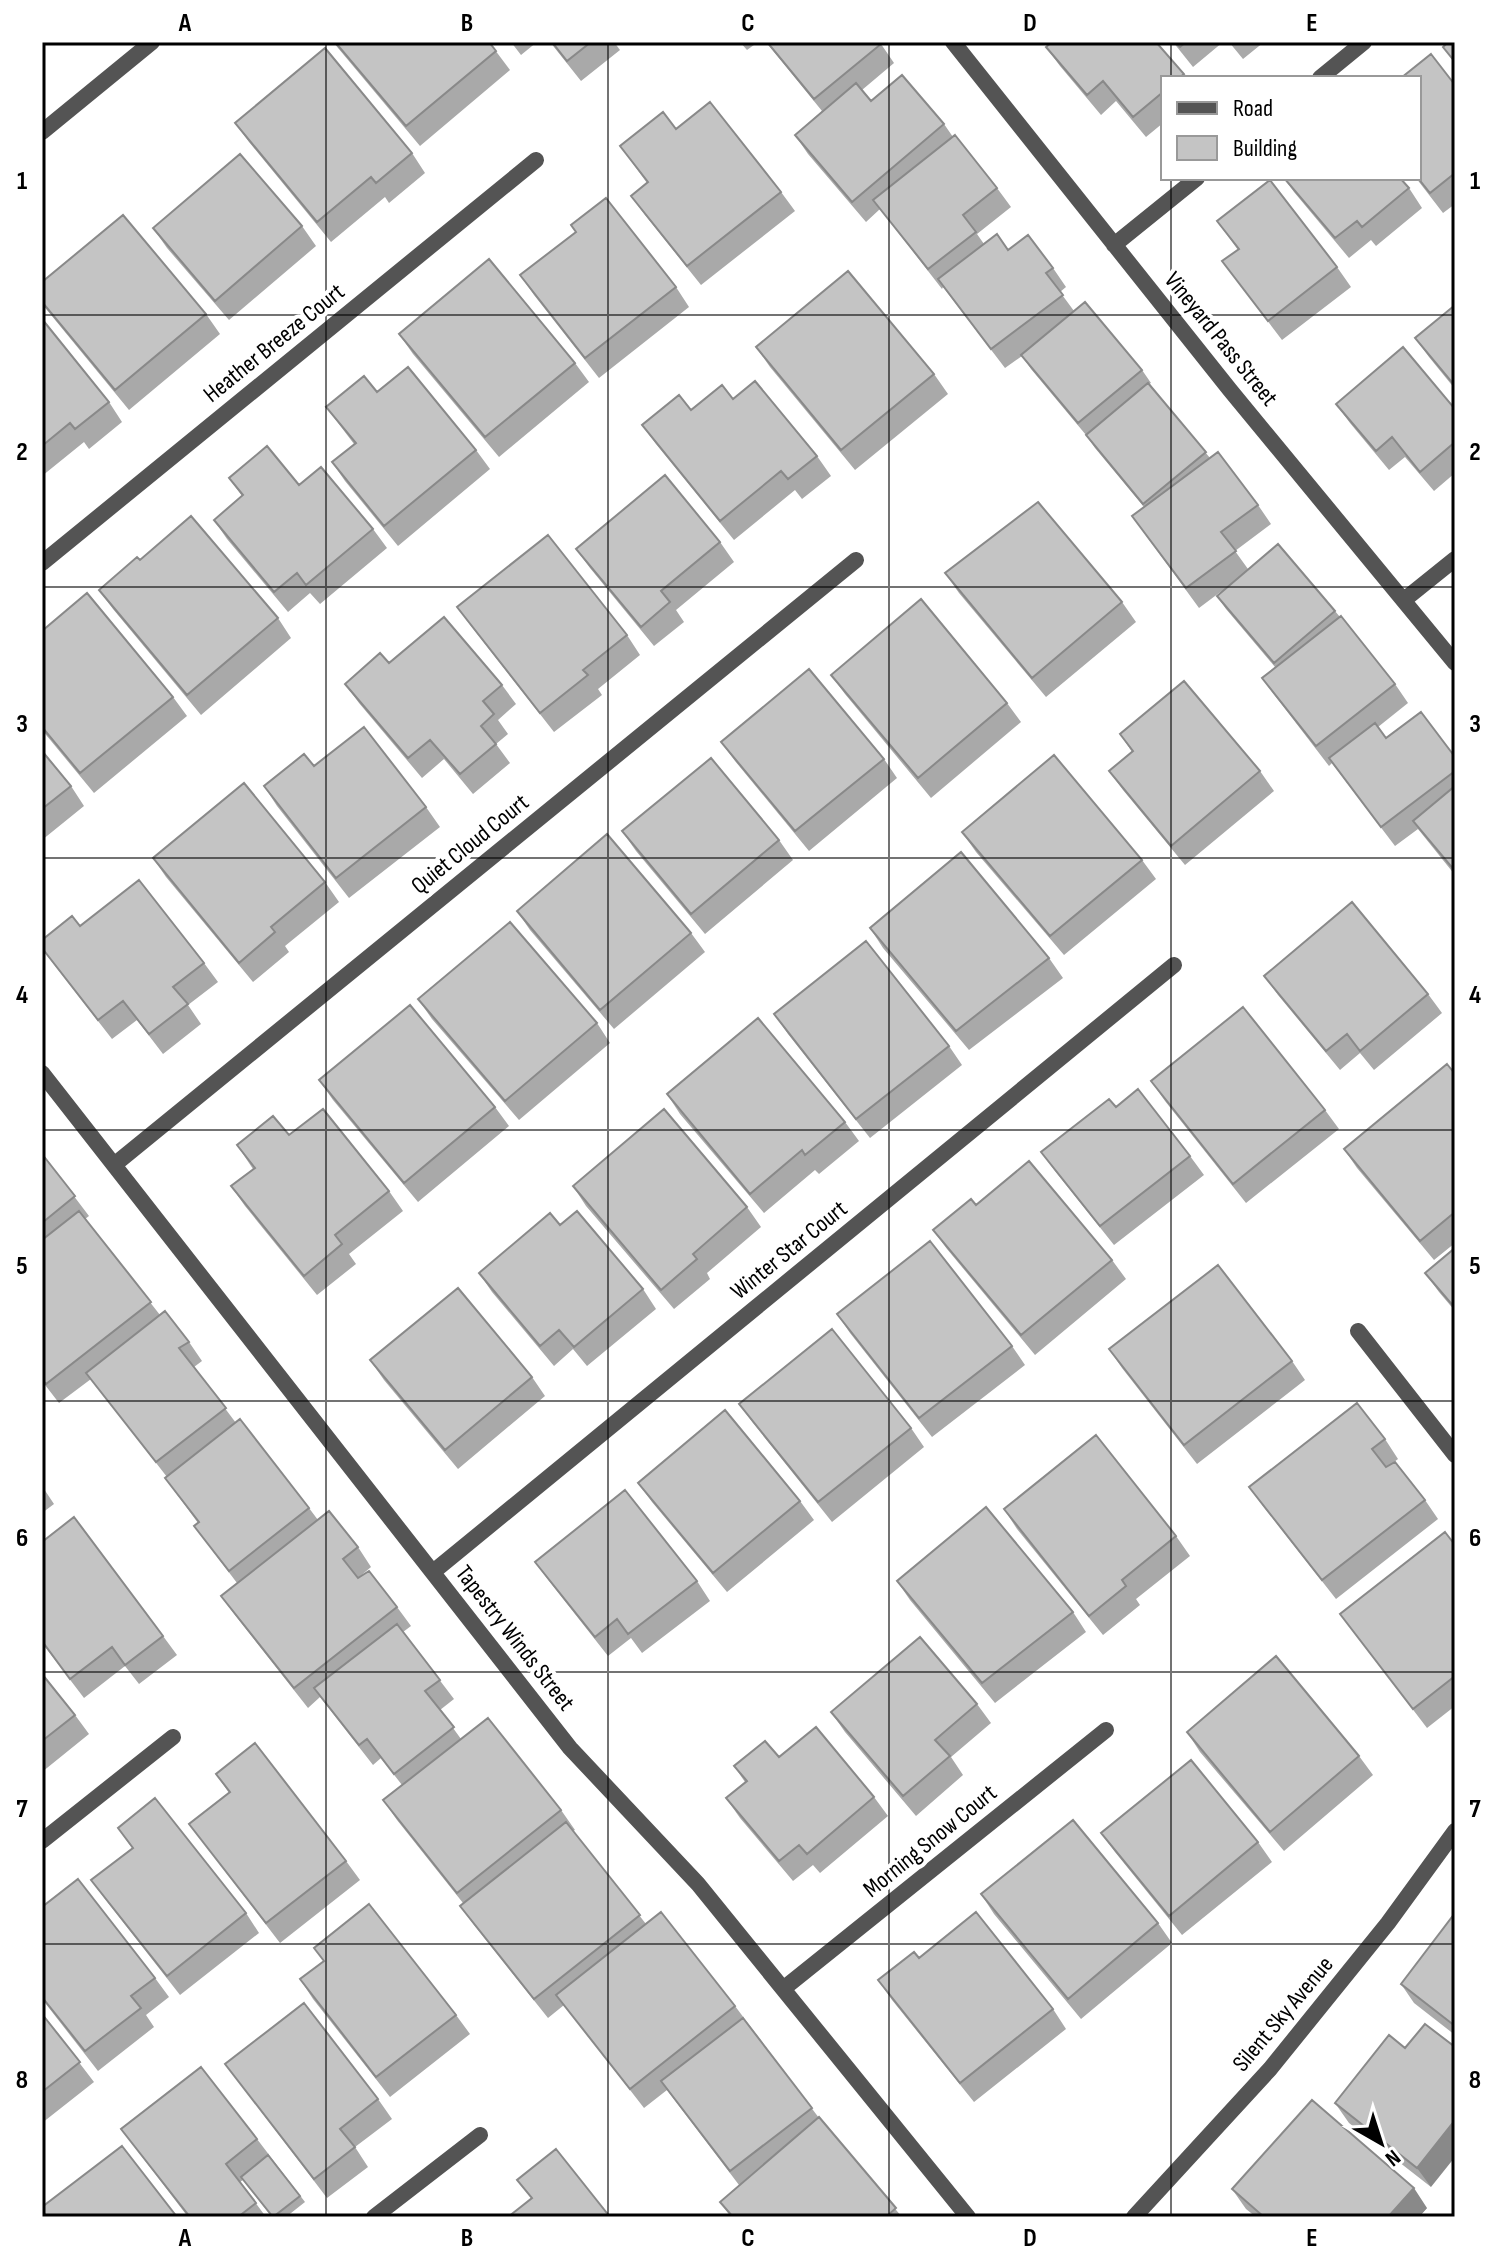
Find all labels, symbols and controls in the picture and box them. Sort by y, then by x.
text: A [178,8,192,39]
text: B [461,8,473,39]
text: C [741,8,755,39]
text: D [1023,8,1037,39]
text: E [1306,8,1318,39]
legend [1161,76,1421,180]
text: Road [1233,94,1273,123]
text: Building [1233,134,1297,163]
text: 1 [17,166,27,197]
text: 1 [1470,166,1480,197]
street label: Vineyard Pass Street [1158,266,1284,412]
street label: Heather Breeze Court [198,277,350,409]
text: 2 [16,437,28,468]
text: 2 [1469,437,1481,468]
text: 3 [16,709,28,740]
text: 3 [1469,709,1481,740]
street label: Quiet Cloud Court [405,788,535,900]
text: 4 [16,980,28,1011]
text: 4 [1469,980,1481,1011]
street label: Winter Star Court [725,1194,853,1306]
text: 5 [16,1251,28,1282]
text: 5 [1469,1251,1481,1282]
text: 6 [16,1523,28,1554]
text: 6 [1469,1523,1481,1554]
street label: Tapestry Winds Street [449,1560,581,1716]
street label: Morning Snow Court [857,1778,1003,1904]
text: 7 [16,1794,28,1825]
text: 7 [1469,1794,1481,1825]
street label: Silent Sky Avenue [1226,1950,1340,2078]
text: 8 [16,2065,28,2096]
text: 8 [1469,2065,1481,2096]
north arrow [1341,2103,1421,2183]
text: N [1380,2143,1406,2172]
text: A [178,2223,192,2254]
text: B [461,2223,473,2254]
text: C [741,2223,755,2254]
text: D [1023,2223,1037,2254]
text: E [1306,2223,1318,2254]

